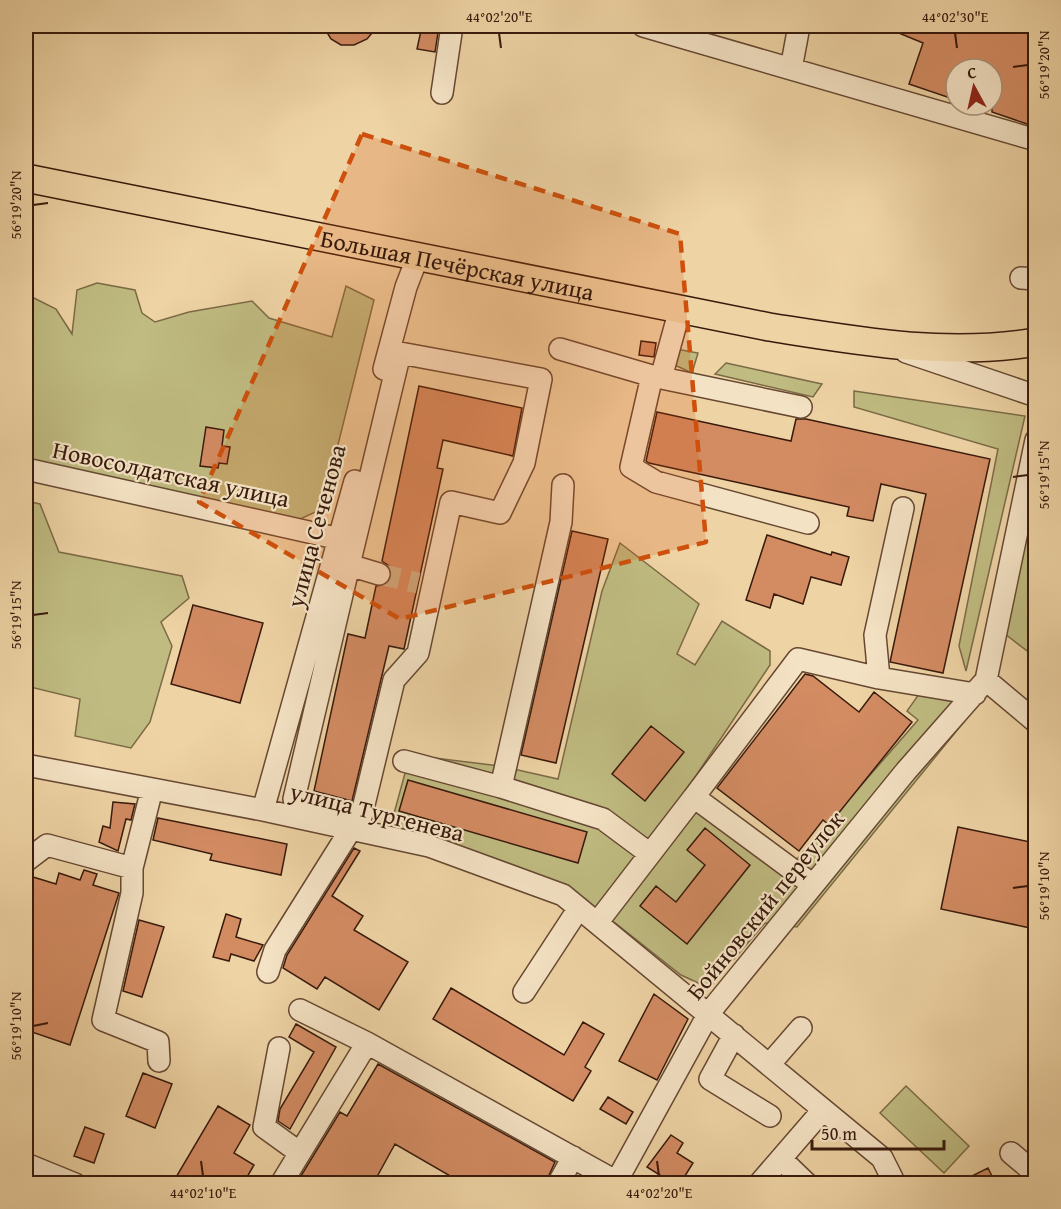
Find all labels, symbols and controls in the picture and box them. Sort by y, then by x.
text: 44°02'20"E [466,6,533,27]
text: 44°02'30"E [922,6,989,27]
text: 56°19'20"N [1033,30,1054,99]
north arrow [944,57,1004,117]
text: С [966,60,978,85]
text: 56°19'20"N [5,170,26,239]
street label: Большая Печёрская улица [318,220,598,309]
street label: Новосолдатская улица [49,432,293,516]
street label: улица Сеченова [277,440,355,613]
text: 56°19'15"N [1033,440,1054,509]
text: 56°19'15"N [5,580,26,649]
street label: улица Тургенева [285,773,468,851]
street label: Бойновский переулок [678,803,853,1007]
text: 56°19'10"N [1033,851,1054,920]
text: 56°19'10"N [5,991,26,1060]
scale bar [812,1113,944,1151]
text: 50 m [821,1120,857,1147]
text: 44°02'10"E [170,1182,237,1203]
text: 44°02'20"E [626,1182,693,1203]

